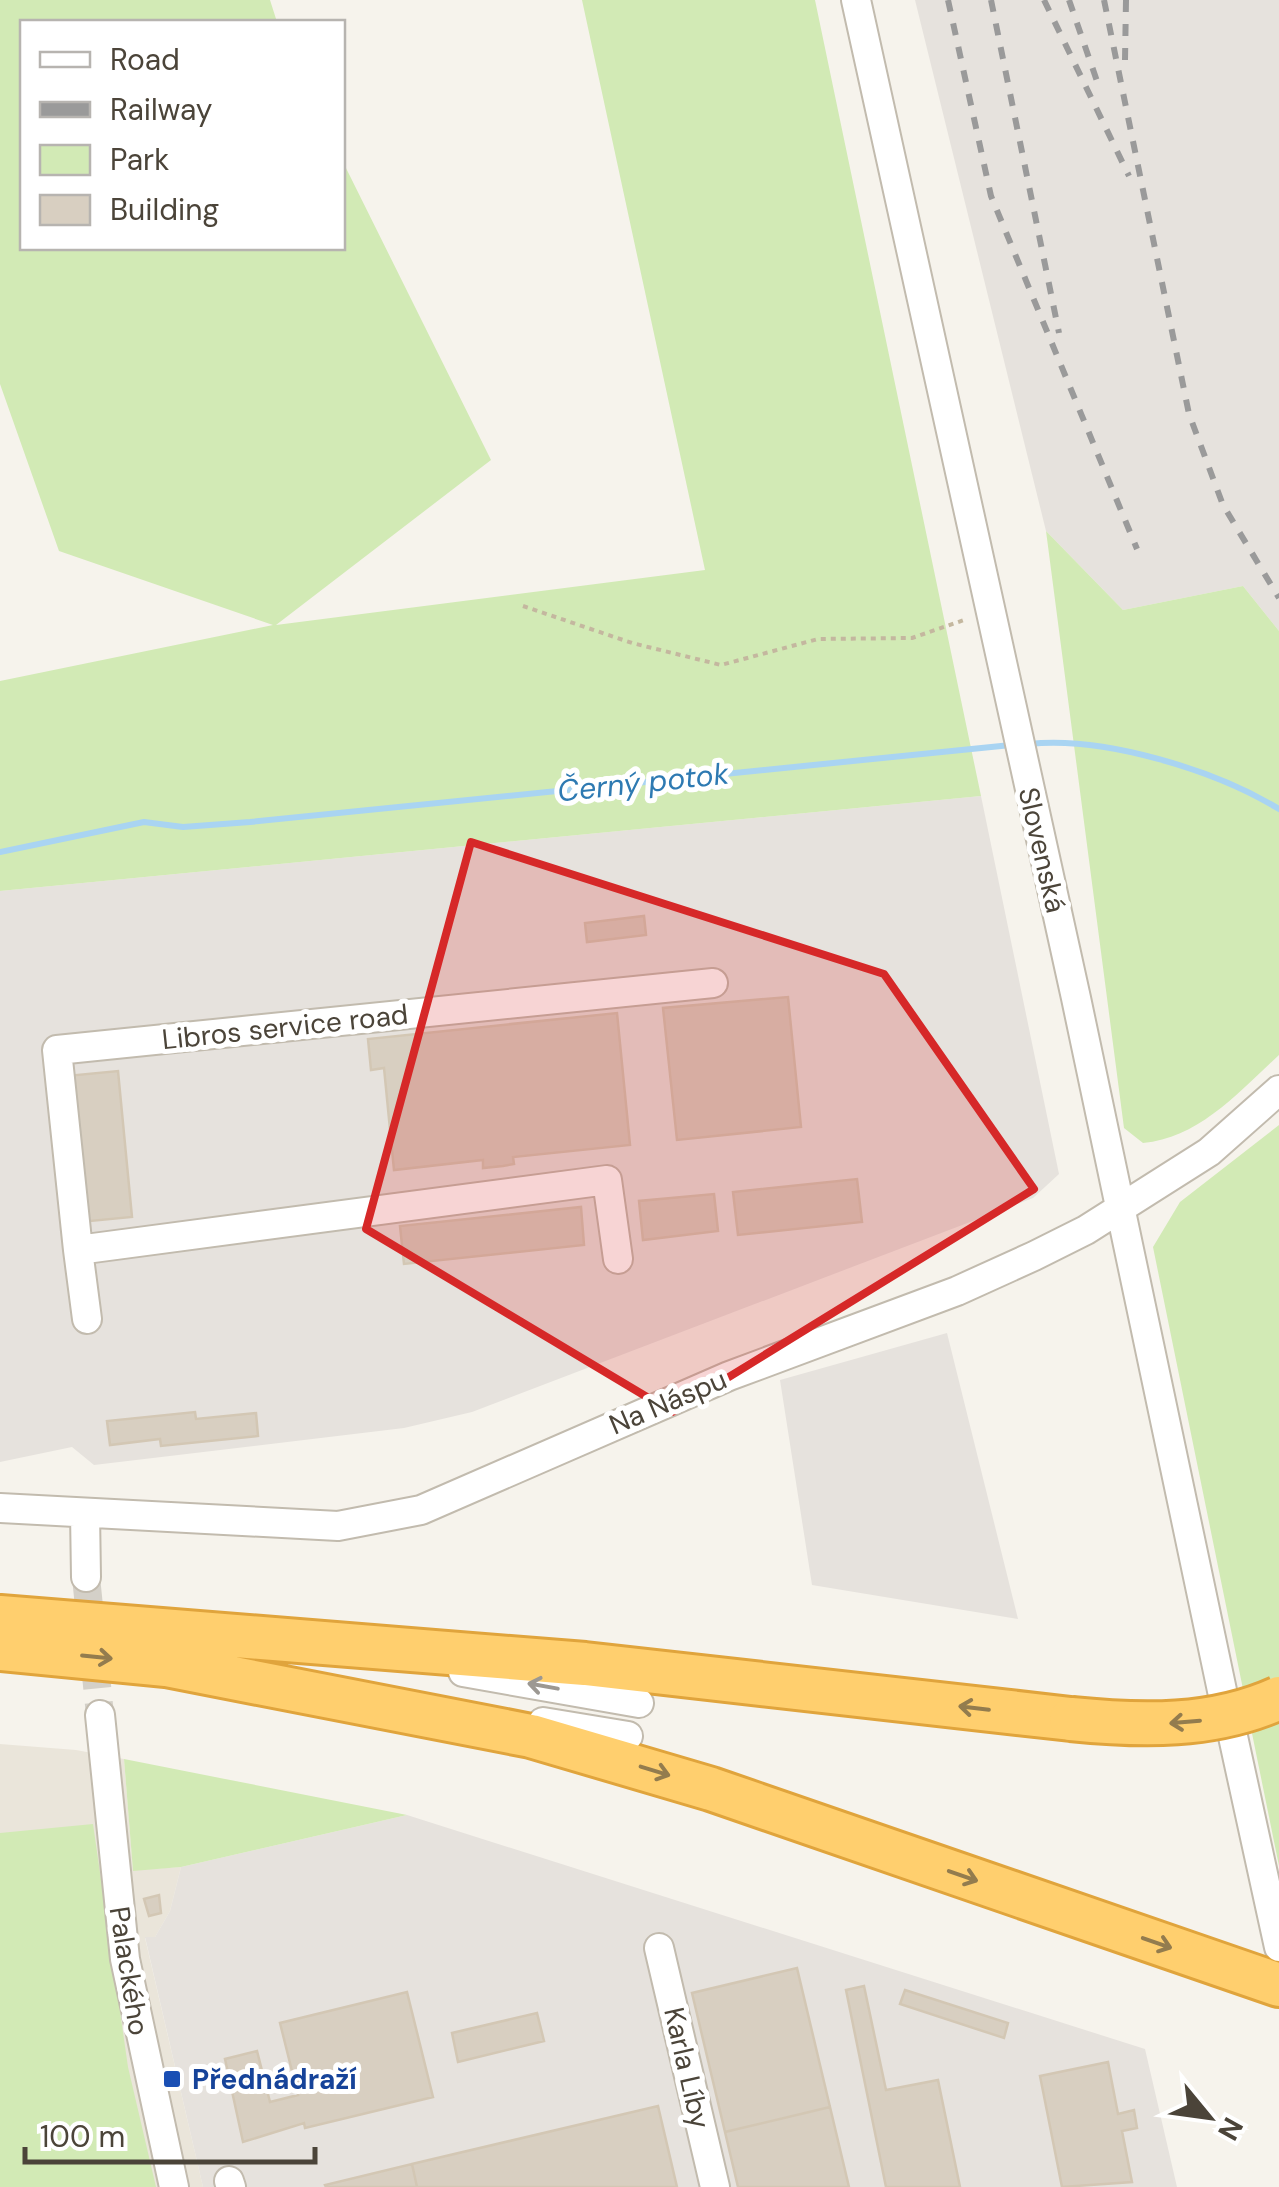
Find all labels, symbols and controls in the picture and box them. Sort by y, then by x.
legend [20,20,345,250]
text: Road [110,40,180,79]
text: Railway [110,90,213,129]
text: Park [110,140,169,179]
text: Building [110,190,219,229]
water label: Černý potok [555,754,731,810]
street label: Slovenská [1010,784,1074,916]
street label: Libros service road [160,996,410,1058]
street label: Na Náspu [604,1361,732,1443]
one-way arrow [81,1648,113,1667]
one-way arrow [527,1676,560,1695]
one-way arrow [958,1698,990,1717]
one-way arrow [1169,1712,1202,1731]
one-way arrow [638,1764,670,1782]
one-way arrow [946,1868,978,1886]
street label: Palackého [101,1904,157,2038]
one-way arrow [1140,1935,1172,1953]
street label: Karla Líby [655,2004,719,2132]
place label: Přednádraží [192,2061,357,2098]
north arrow [1159,2067,1259,2167]
marker: Přednádraží [161,2068,183,2090]
scale bar [25,2102,315,2164]
text: N [1209,2111,1252,2147]
text: 100 m [40,2117,125,2156]

